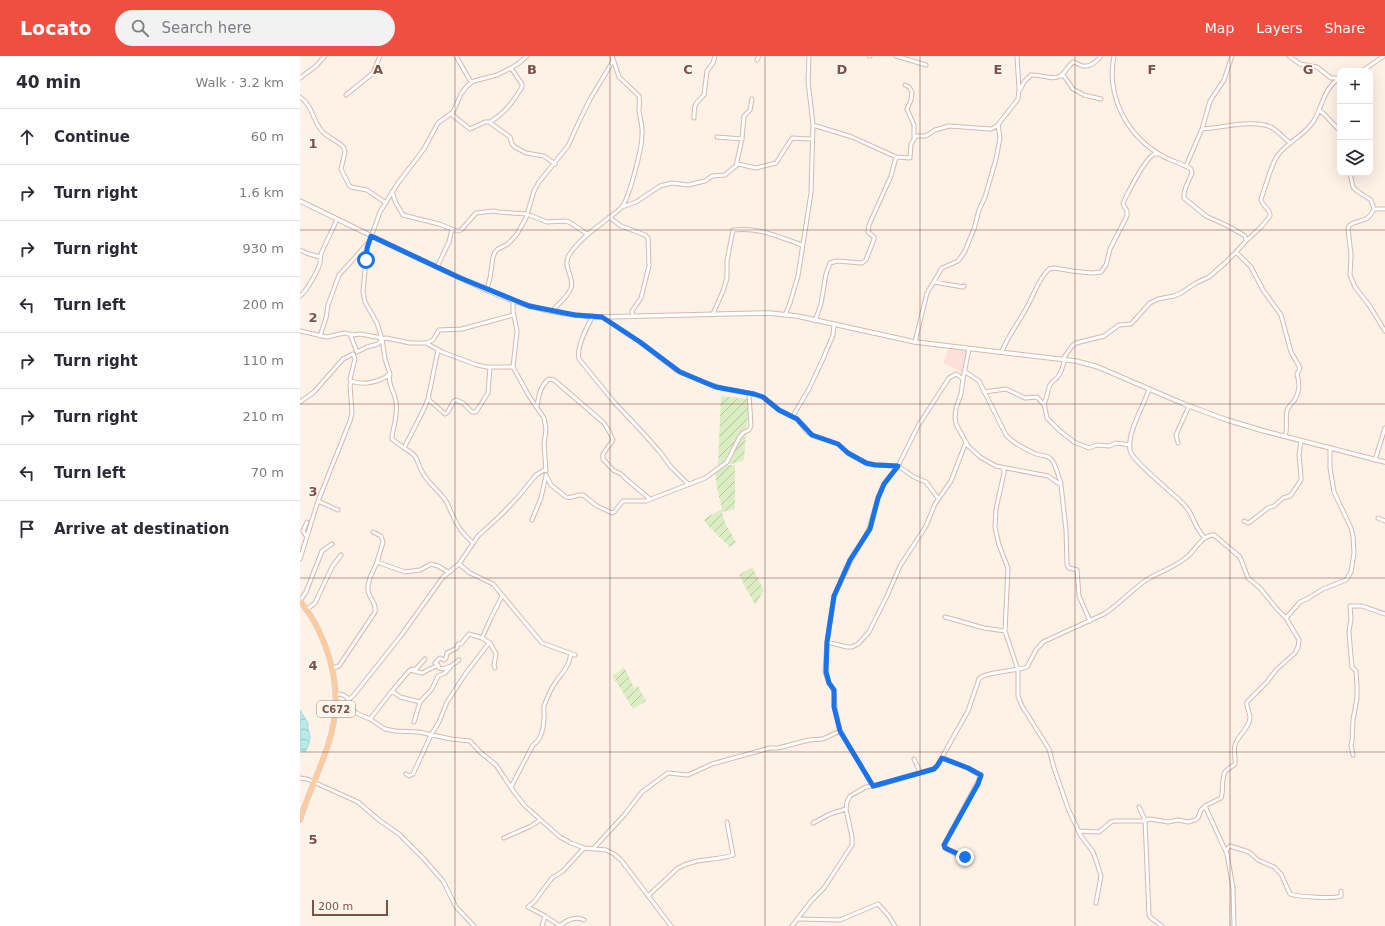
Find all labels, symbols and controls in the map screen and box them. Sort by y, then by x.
search box [115,10,395,46]
text: Locato [20,17,91,39]
icon: search [129,17,151,39]
text: Search here [161,19,252,37]
text: Map [1205,20,1234,36]
text: Layers [1256,20,1303,36]
text: Share [1325,20,1365,36]
text: A [373,62,383,77]
text: B [527,62,537,77]
text: C [683,62,693,77]
text: D [837,62,848,77]
text: E [994,62,1002,77]
text: F [1148,62,1156,77]
text: G [1303,62,1313,77]
map controls [1337,68,1373,176]
button: + [1337,68,1373,104]
text: 40 min [16,72,81,92]
text: Walk · 3.2 km [195,75,284,90]
button: − [1337,104,1373,140]
icon: ahead [16,126,38,148]
text: Continue [54,128,130,146]
text: 60 m [251,129,284,144]
text: 1 [308,136,318,151]
button: layers [1337,140,1373,176]
icon: right [16,182,38,204]
text: Turn right [54,184,138,202]
text: 1.6 km [239,185,284,200]
icon: right [16,238,38,260]
text: Turn right [54,240,138,258]
text: 930 m [242,241,284,256]
route start [357,251,375,269]
icon: left [16,294,38,316]
text: Turn left [54,296,126,314]
text: 200 m [242,297,284,312]
text: 2 [308,310,318,325]
icon: right [16,350,38,372]
text: Turn right [54,352,138,370]
text: 110 m [242,353,284,368]
icon: right [16,406,38,428]
text: Turn right [54,408,138,426]
text: 210 m [242,409,284,424]
icon: left [16,462,38,484]
text: Turn left [54,464,126,482]
text: 70 m [251,465,284,480]
text: 3 [308,484,318,499]
icon: arrive [16,518,38,540]
text: Arrive at destination [54,520,229,538]
text: 4 [308,658,318,673]
road number: C672 [317,701,355,717]
text: 5 [308,832,318,847]
route end [956,848,974,866]
scale bar [312,898,388,917]
text: 200 m [318,900,353,913]

